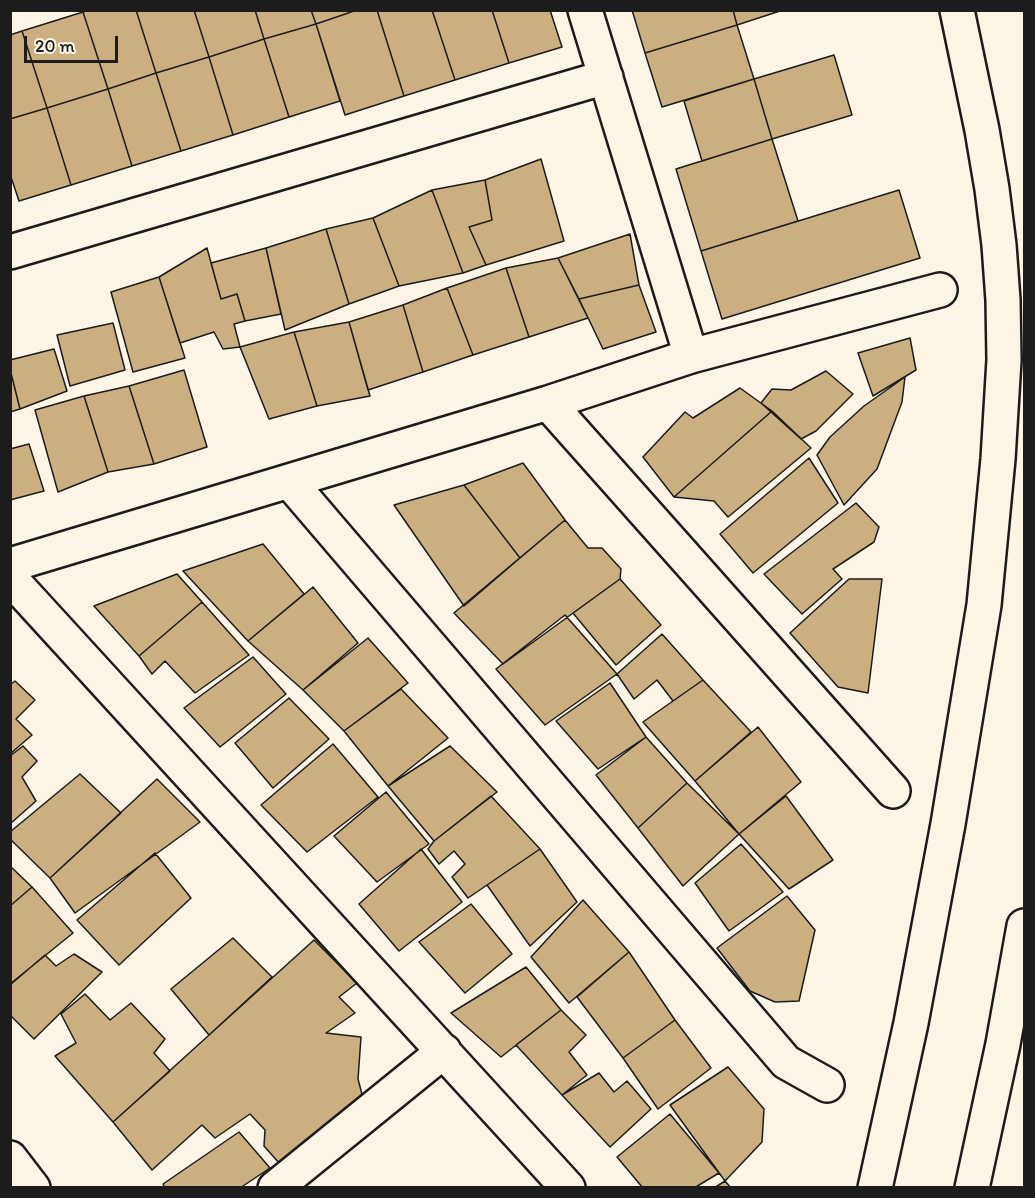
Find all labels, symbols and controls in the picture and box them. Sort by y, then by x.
scale bar [27,24,122,62]
text: 20 m [35,35,75,57]

